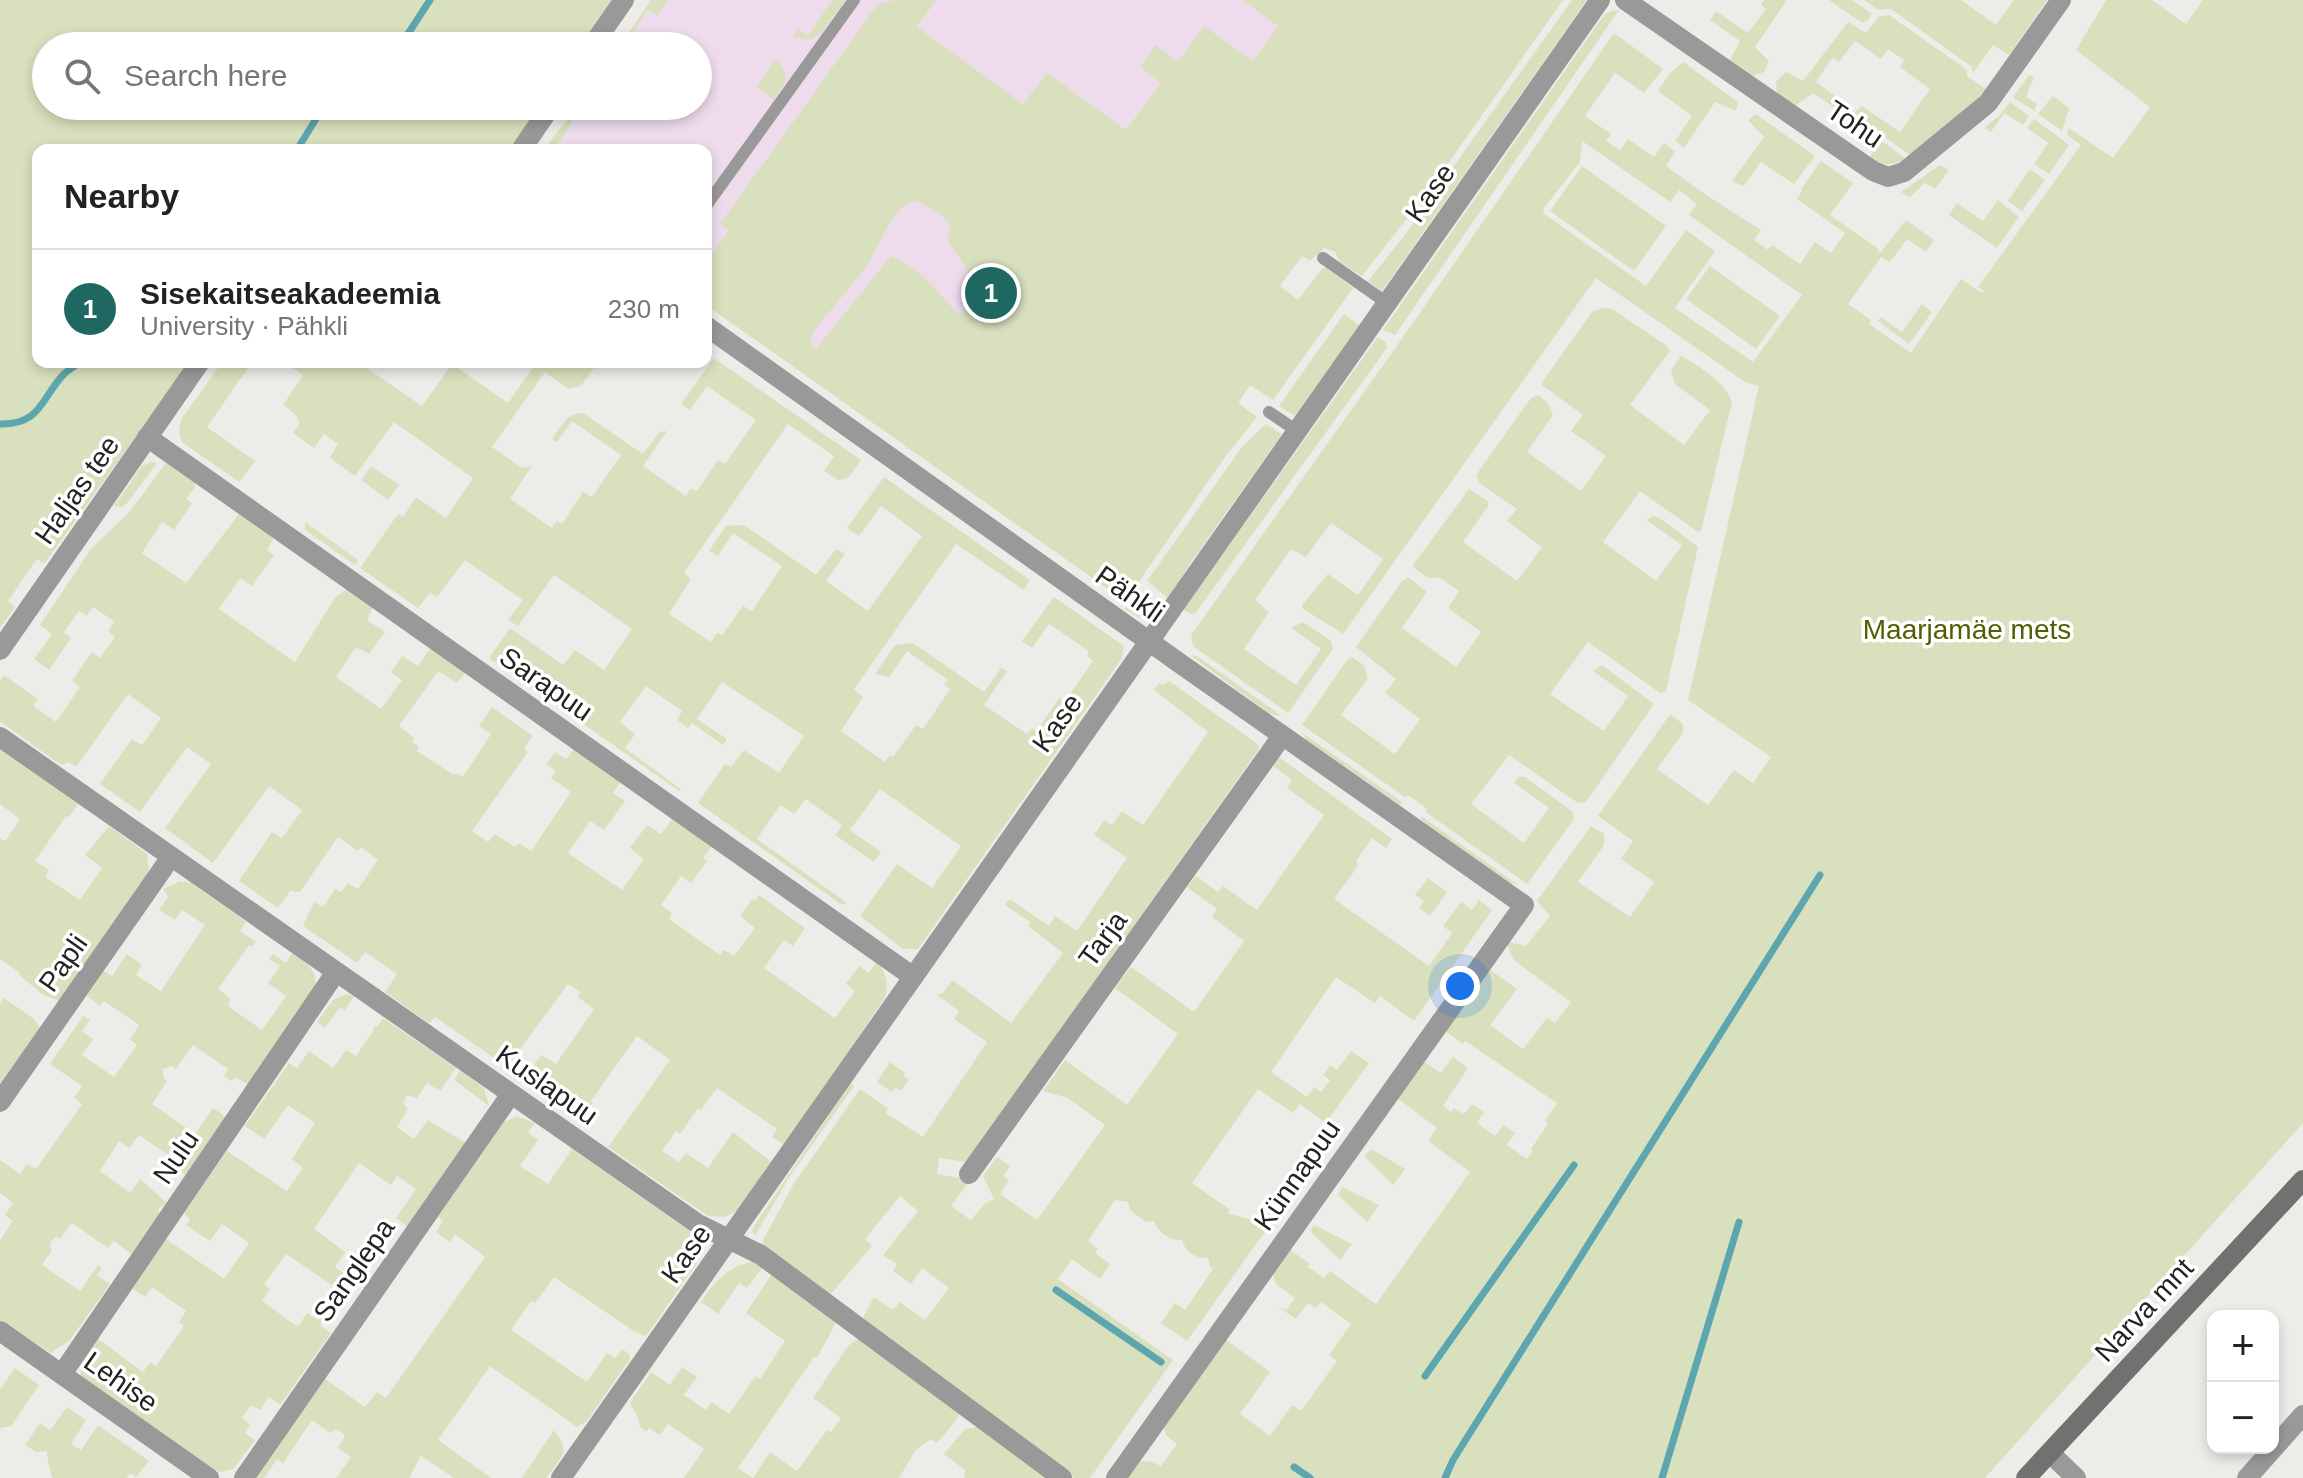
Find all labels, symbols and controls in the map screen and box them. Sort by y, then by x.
search box [32,32,712,120]
icon: search [60,54,104,98]
text: Search here [124,59,287,92]
street label: Tohu [1821,94,1889,154]
street label: Kase [1399,158,1461,228]
text: Nearby [64,177,179,215]
pin: 1 [965,263,1017,323]
text: Sisekaitseakadeemia [140,277,440,310]
text: 1 [83,294,97,324]
text: 230 m [608,294,680,324]
text: University · Pähkli [140,311,348,341]
street label: Haljas tee [29,430,125,550]
street label: Pähkli [1090,559,1170,629]
park label: Maarjamäe mets [1863,614,2071,645]
street label: Sarapuu [494,641,598,727]
street label: Kase [1026,688,1088,758]
street label: Tarja [1073,905,1134,973]
street label: Papli [32,929,94,997]
your location [1440,966,1480,1006]
street label: Kuslapuu [490,1039,604,1131]
street label: Künnapuu [1248,1114,1346,1236]
street label: Nulu [147,1124,205,1190]
street label: Sanglepa [307,1212,401,1327]
street label: Kase [655,1219,717,1289]
street label: Narva mnt [2089,1252,2200,1368]
map controls [2207,1310,2279,1454]
button: + [2207,1310,2279,1382]
street label: Lehise [78,1346,164,1418]
button: − [2207,1382,2279,1454]

